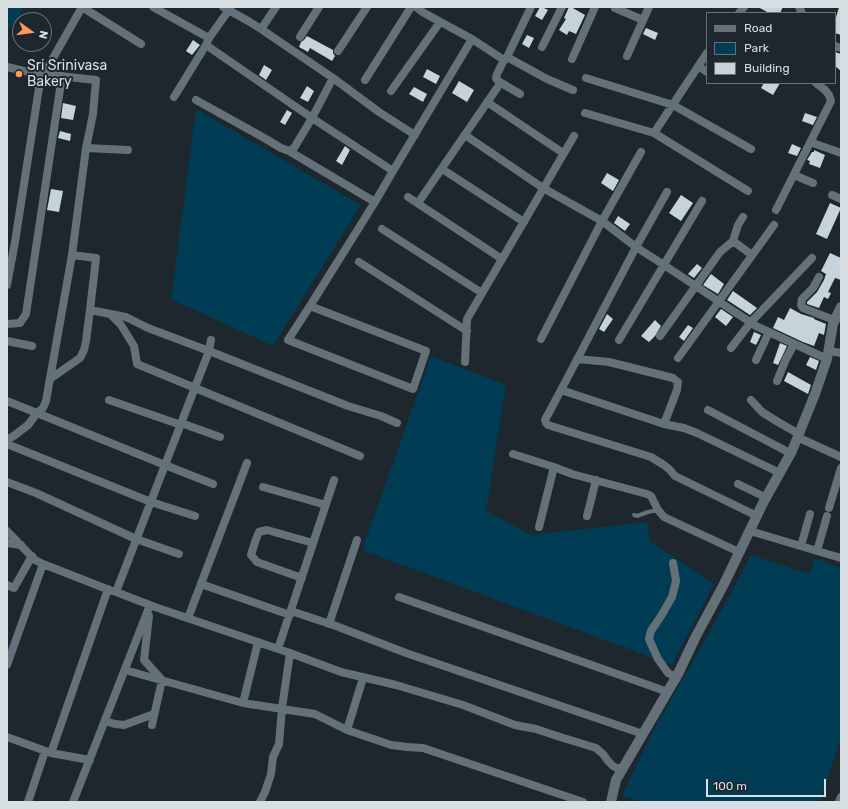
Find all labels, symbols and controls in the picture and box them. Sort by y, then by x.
north arrow [12,12,52,52]
legend [706,12,836,84]
text: Road [744,21,772,35]
text: N [36,29,50,40]
text: Park [744,41,769,55]
place label: Sri Srinivasa Bakery [27,58,107,90]
text: Building [744,61,790,75]
marker: Sri Srinivasa Bakery [14,69,24,79]
scale bar [708,771,828,797]
text: 100 m [713,779,747,793]

